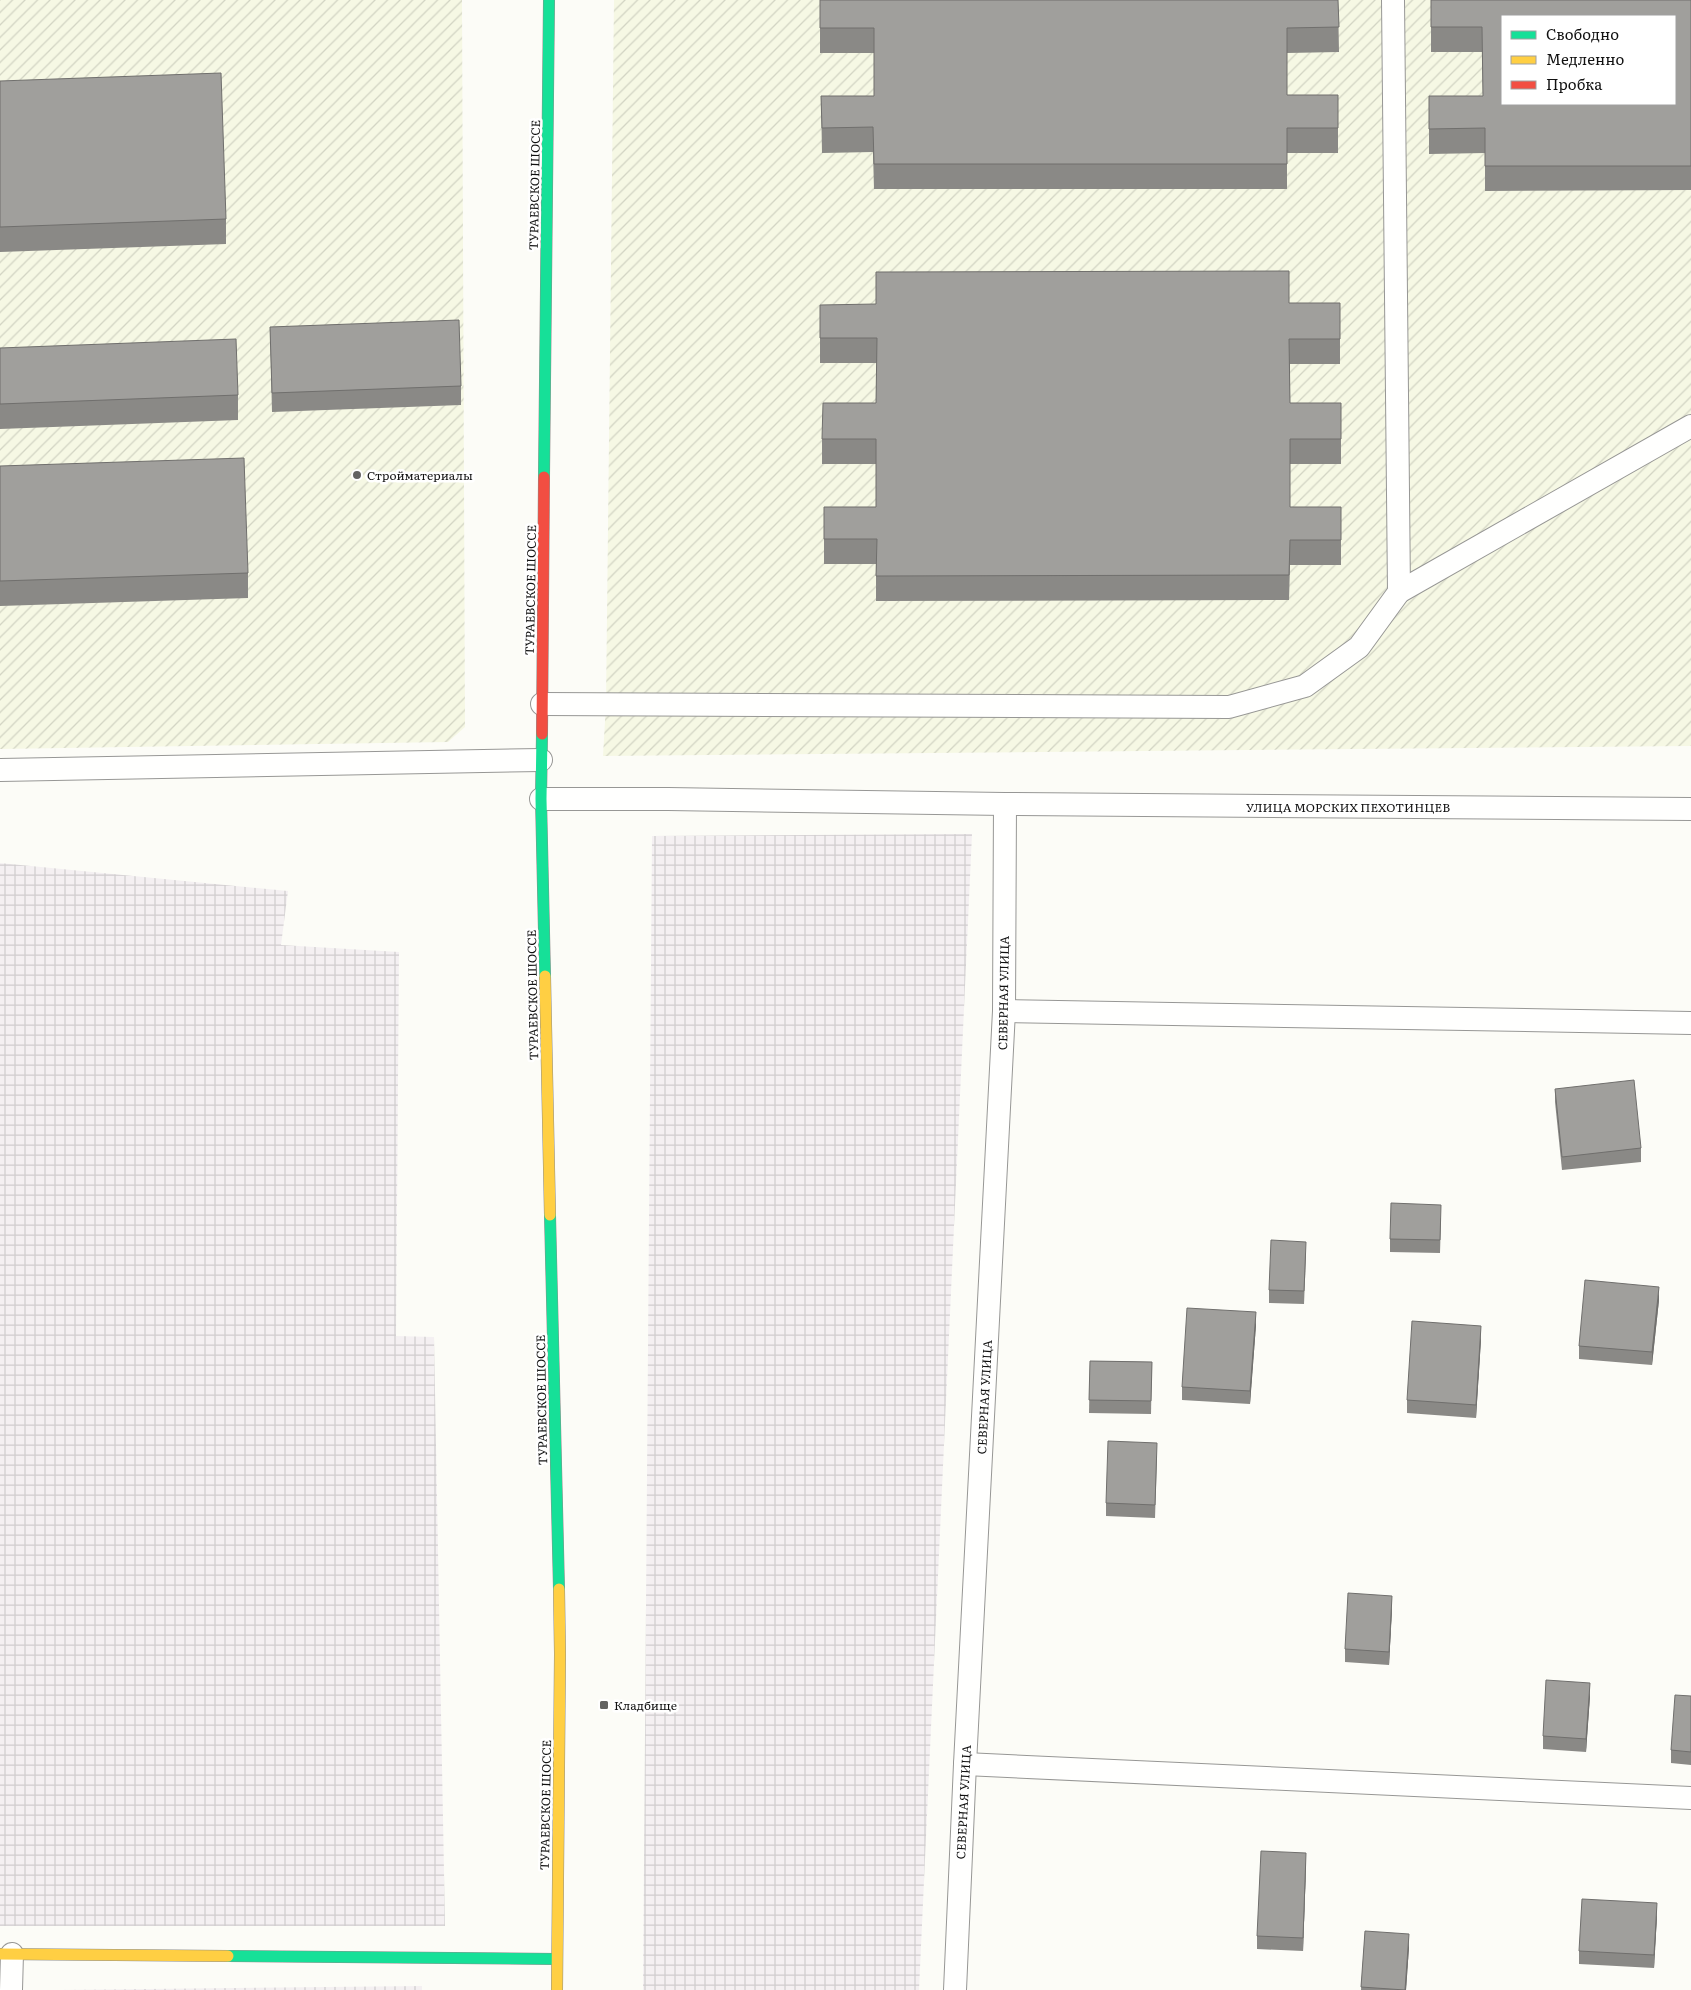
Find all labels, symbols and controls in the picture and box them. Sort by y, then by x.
legend [1501,15,1676,105]
text: Свободно [1546,22,1619,45]
text: Медленно [1546,47,1624,70]
text: Пробка [1546,72,1603,95]
street label: ТУРАЕВСКОЕ ШОССЕ [524,119,544,250]
place label: Стройматериалы [367,466,473,484]
marker: Стройматериалы [351,469,363,481]
street label: ТУРАЕВСКОЕ ШОССЕ [520,524,540,655]
street label: УЛИЦА МОРСКИХ ПЕХОТИНЦЕВ [1246,798,1450,816]
street label: ТУРАЕВСКОЕ ШОССЕ [522,929,542,1060]
street label: СЕВЕРНАЯ УЛИЦА [993,935,1013,1050]
street label: ТУРАЕВСКОЕ ШОССЕ [531,1334,551,1465]
street label: СЕВЕРНАЯ УЛИЦА [972,1339,996,1455]
place label: Кладбище [614,1696,677,1714]
marker: Кладбище [598,1699,610,1711]
street label: ТУРАЕВСКОЕ ШОССЕ [535,1739,555,1870]
street label: СЕВЕРНАЯ УЛИЦА [951,1744,975,1860]

